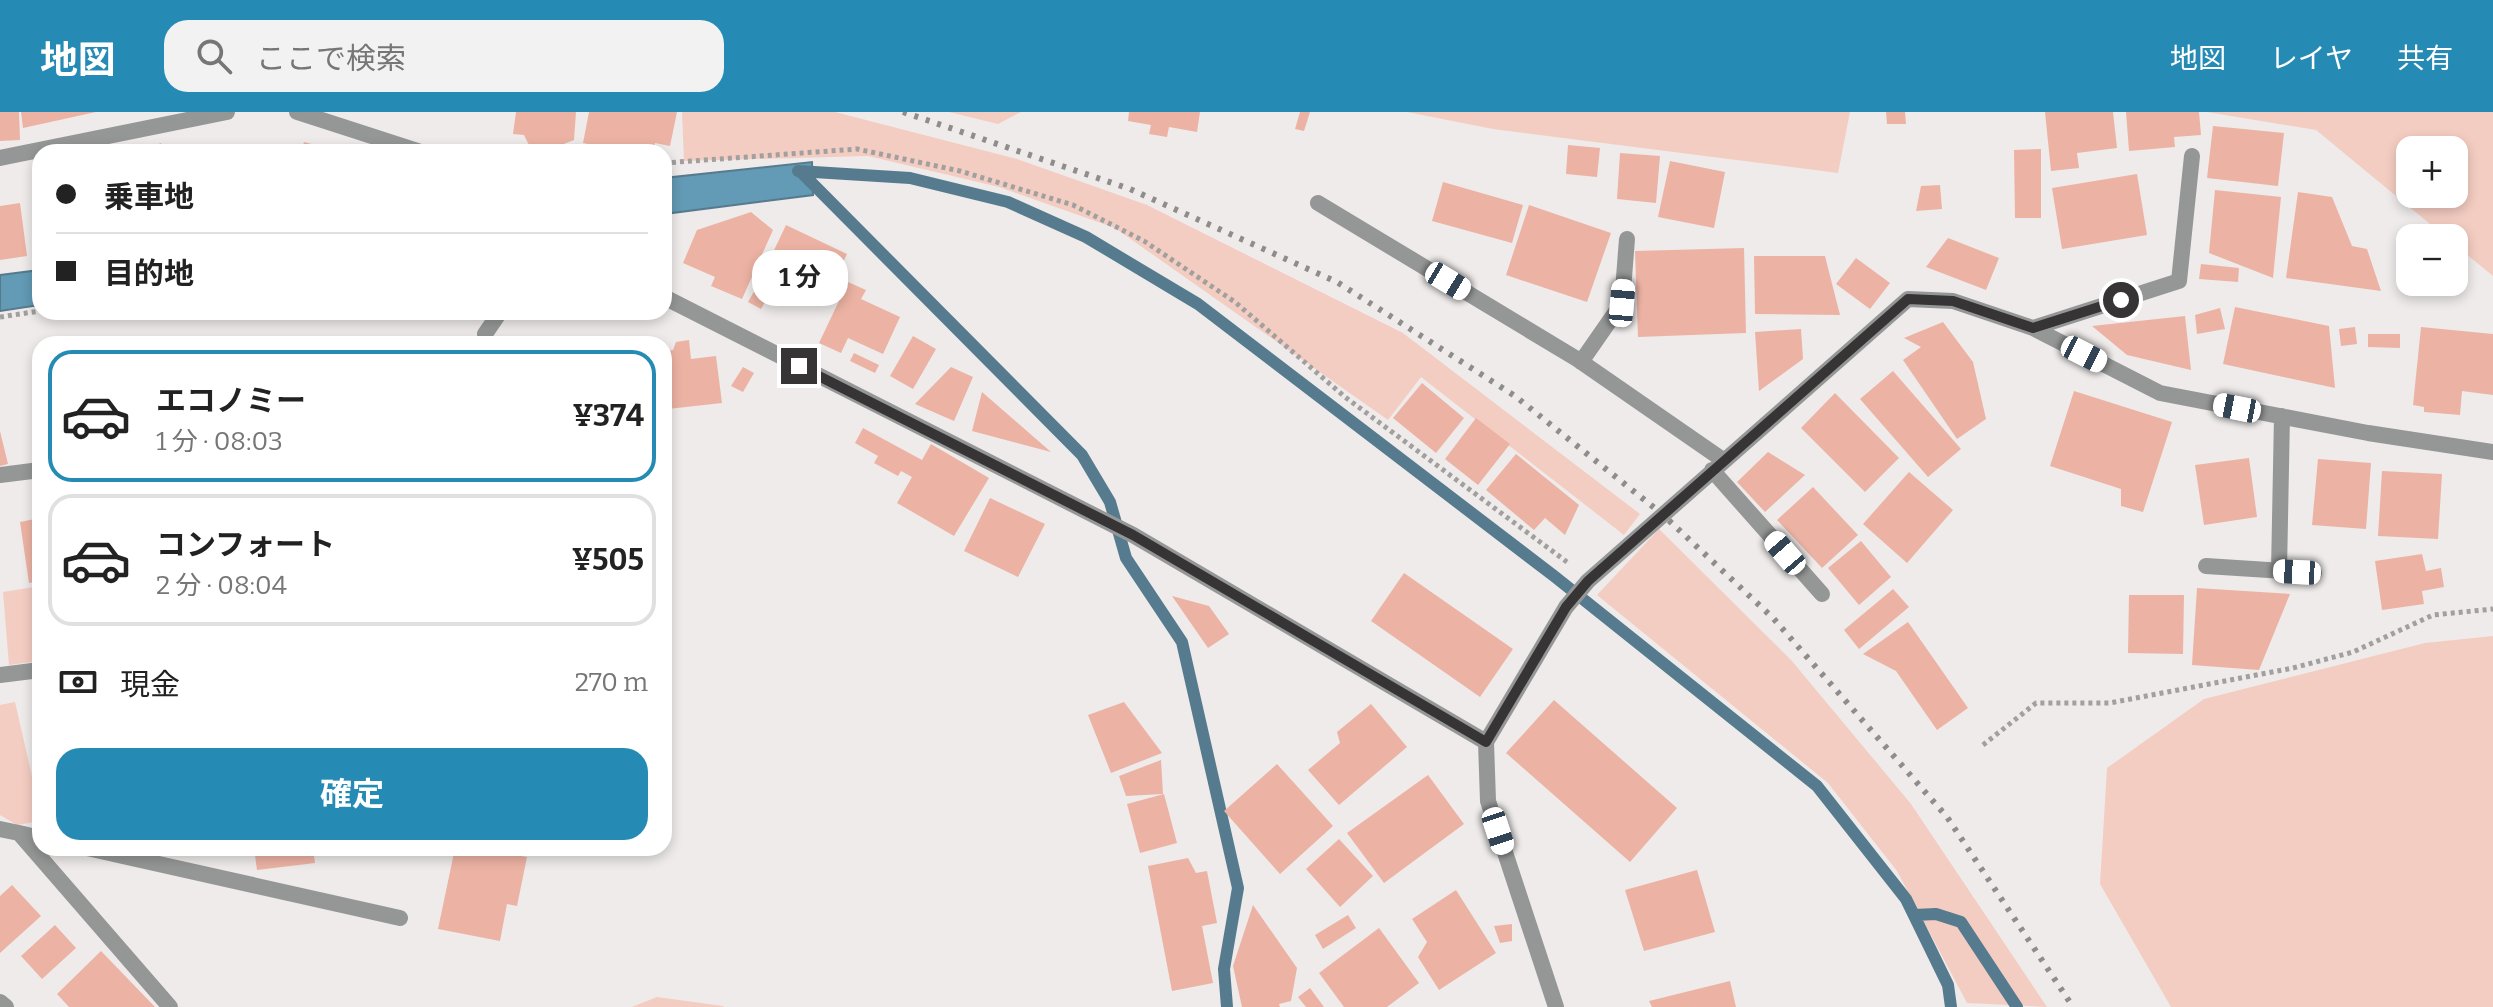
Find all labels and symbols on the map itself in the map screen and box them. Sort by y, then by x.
callout: 1 分 [751,250,847,306]
car [1421,258,1475,304]
car [1608,278,1636,328]
route start [2103,282,2139,318]
car [2057,332,2111,376]
route end [781,348,817,384]
car [2211,392,2263,424]
car [1760,527,1810,579]
car [2272,559,2322,585]
car [1479,804,1517,858]

